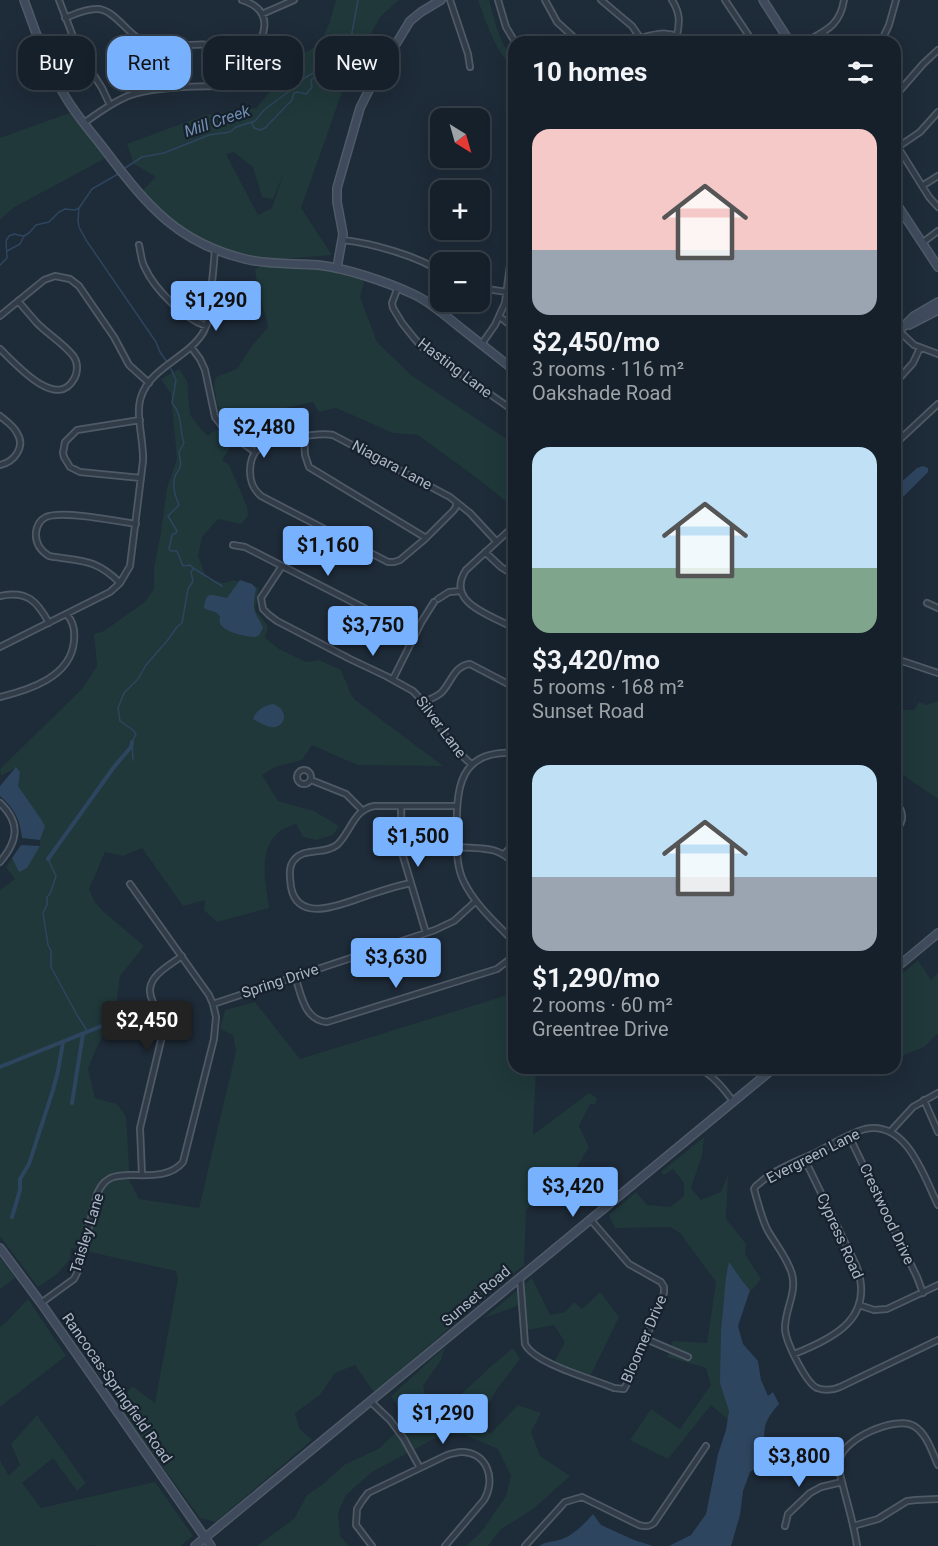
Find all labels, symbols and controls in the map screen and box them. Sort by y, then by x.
chip: Buy [18,36,95,90]
chip: Rent [107,36,191,90]
chip: Filters [203,36,303,90]
chip: New [315,36,399,90]
icon: filters [844,56,877,89]
text: 10 homes [532,57,647,87]
water label: Mill Creek [182,101,253,141]
north arrow [430,108,490,168]
map controls [430,108,490,312]
icon: home [651,168,759,276]
button: + [430,180,490,240]
button: − [430,252,490,312]
pin: $1,290 [167,281,265,332]
text: $1,290 [185,288,247,312]
text: $2,450/mo [532,327,660,357]
street label: Hasting Lane [414,334,496,402]
text: 3 rooms · 116 m² [532,357,684,381]
text: Oakshade Road [532,381,672,405]
pin: $2,480 [215,408,313,459]
text: $2,480 [233,415,295,439]
street label: Niagara Lane [349,436,435,494]
icon: home [651,486,759,594]
pin: $1,160 [279,526,377,577]
text: $1,160 [297,533,359,557]
pin: $3,750 [324,606,422,657]
text: $3,750 [342,613,404,637]
text: $3,420/mo [532,645,660,675]
text: 5 rooms · 168 m² [532,675,684,699]
street label: Silver Lane [412,693,470,761]
text: Sunset Road [532,699,644,723]
icon: home [651,804,759,912]
pin: $1,500 [369,817,467,868]
text: $1,500 [387,824,449,848]
pin: $3,630 [347,938,445,989]
text: $3,630 [365,945,427,969]
street label: Spring Drive [239,960,321,1002]
text: $1,290/mo [532,963,660,993]
text: 2 rooms · 60 m² [532,993,673,1017]
pin: $2,450 [98,1001,196,1052]
text: $2,450 [116,1008,178,1032]
text: Greentree Drive [532,1017,669,1041]
street label: Evergreen Lane [763,1125,863,1187]
street label: Crestwood Drive [856,1161,918,1267]
pin: $3,420 [524,1167,622,1218]
text: $3,420 [542,1174,604,1198]
street label: Cypress Road [813,1190,867,1282]
street label: Taisley Lane [66,1191,108,1275]
street label: Sunset Road [438,1262,514,1330]
street label: Bloomer Drive [617,1292,671,1386]
street label: Rancocas-Springfield Road [58,1309,176,1467]
pin: $1,290 [394,1394,492,1445]
text: $1,290 [412,1401,474,1425]
pin: $3,800 [750,1437,848,1488]
text: $3,800 [768,1444,830,1468]

